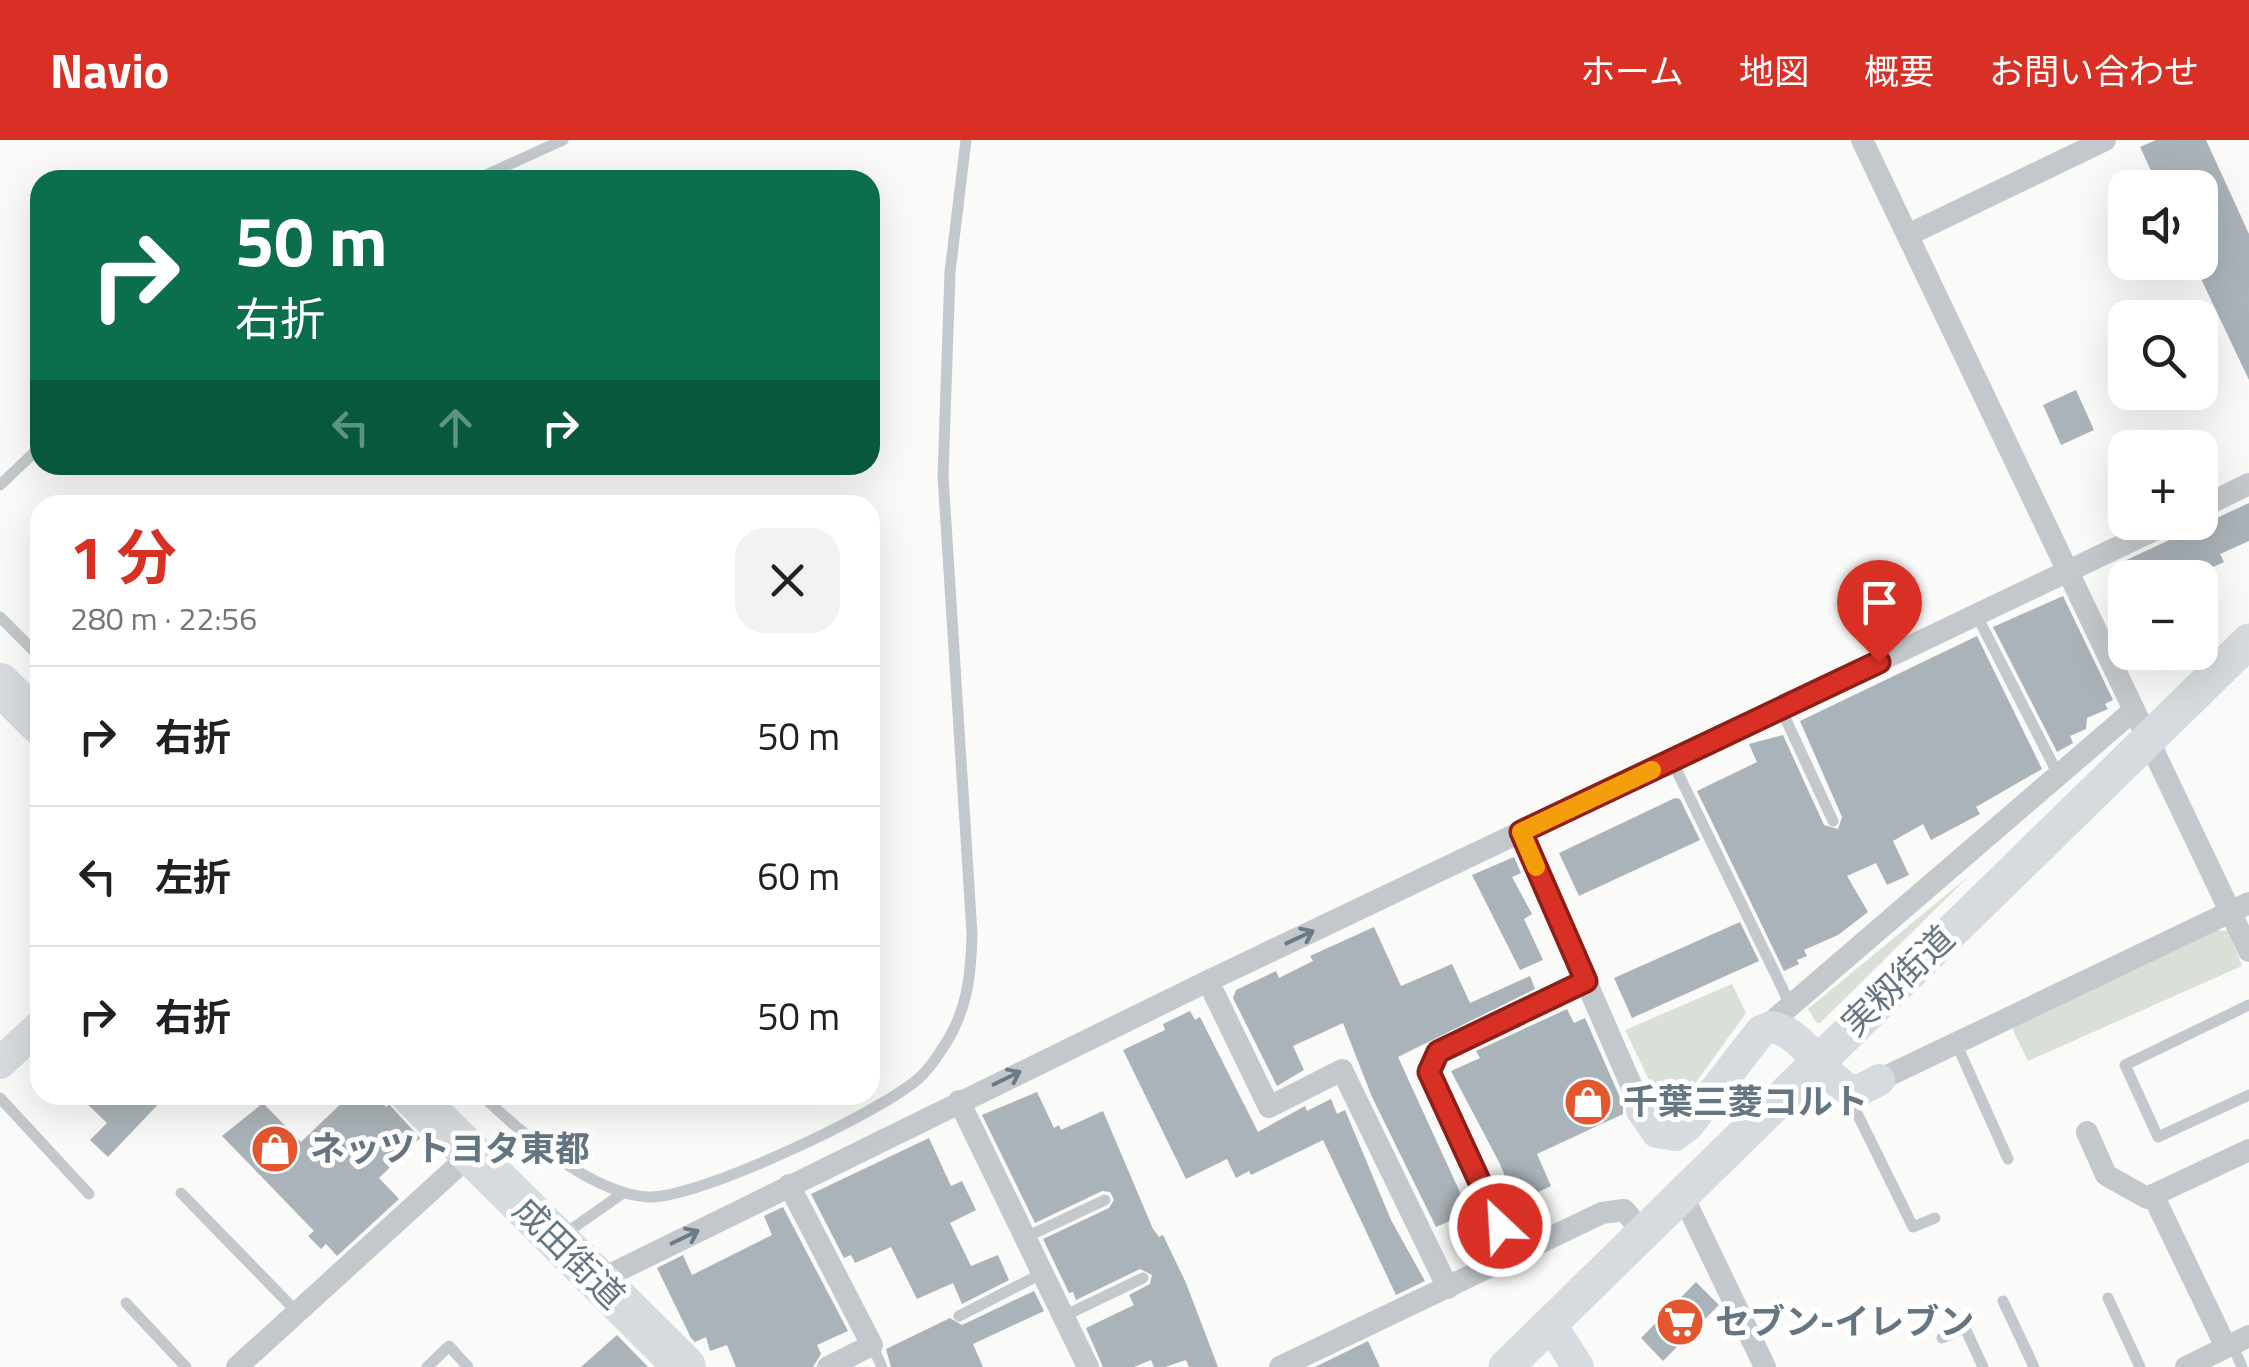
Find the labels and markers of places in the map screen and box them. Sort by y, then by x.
pin [1837,560,1922,663]
place label: 千葉三菱コルト [1623,1074,1868,1128]
shop icon: 千葉三菱コルト [1562,1076,1614,1128]
place label: ネッツトヨタ東都 [310,1121,590,1175]
shop icon: ネッツトヨタ東都 [249,1123,301,1175]
place label: セブン-イレブン [1715,1294,1974,1348]
supermarket icon: セブン-イレブン [1654,1296,1706,1348]

